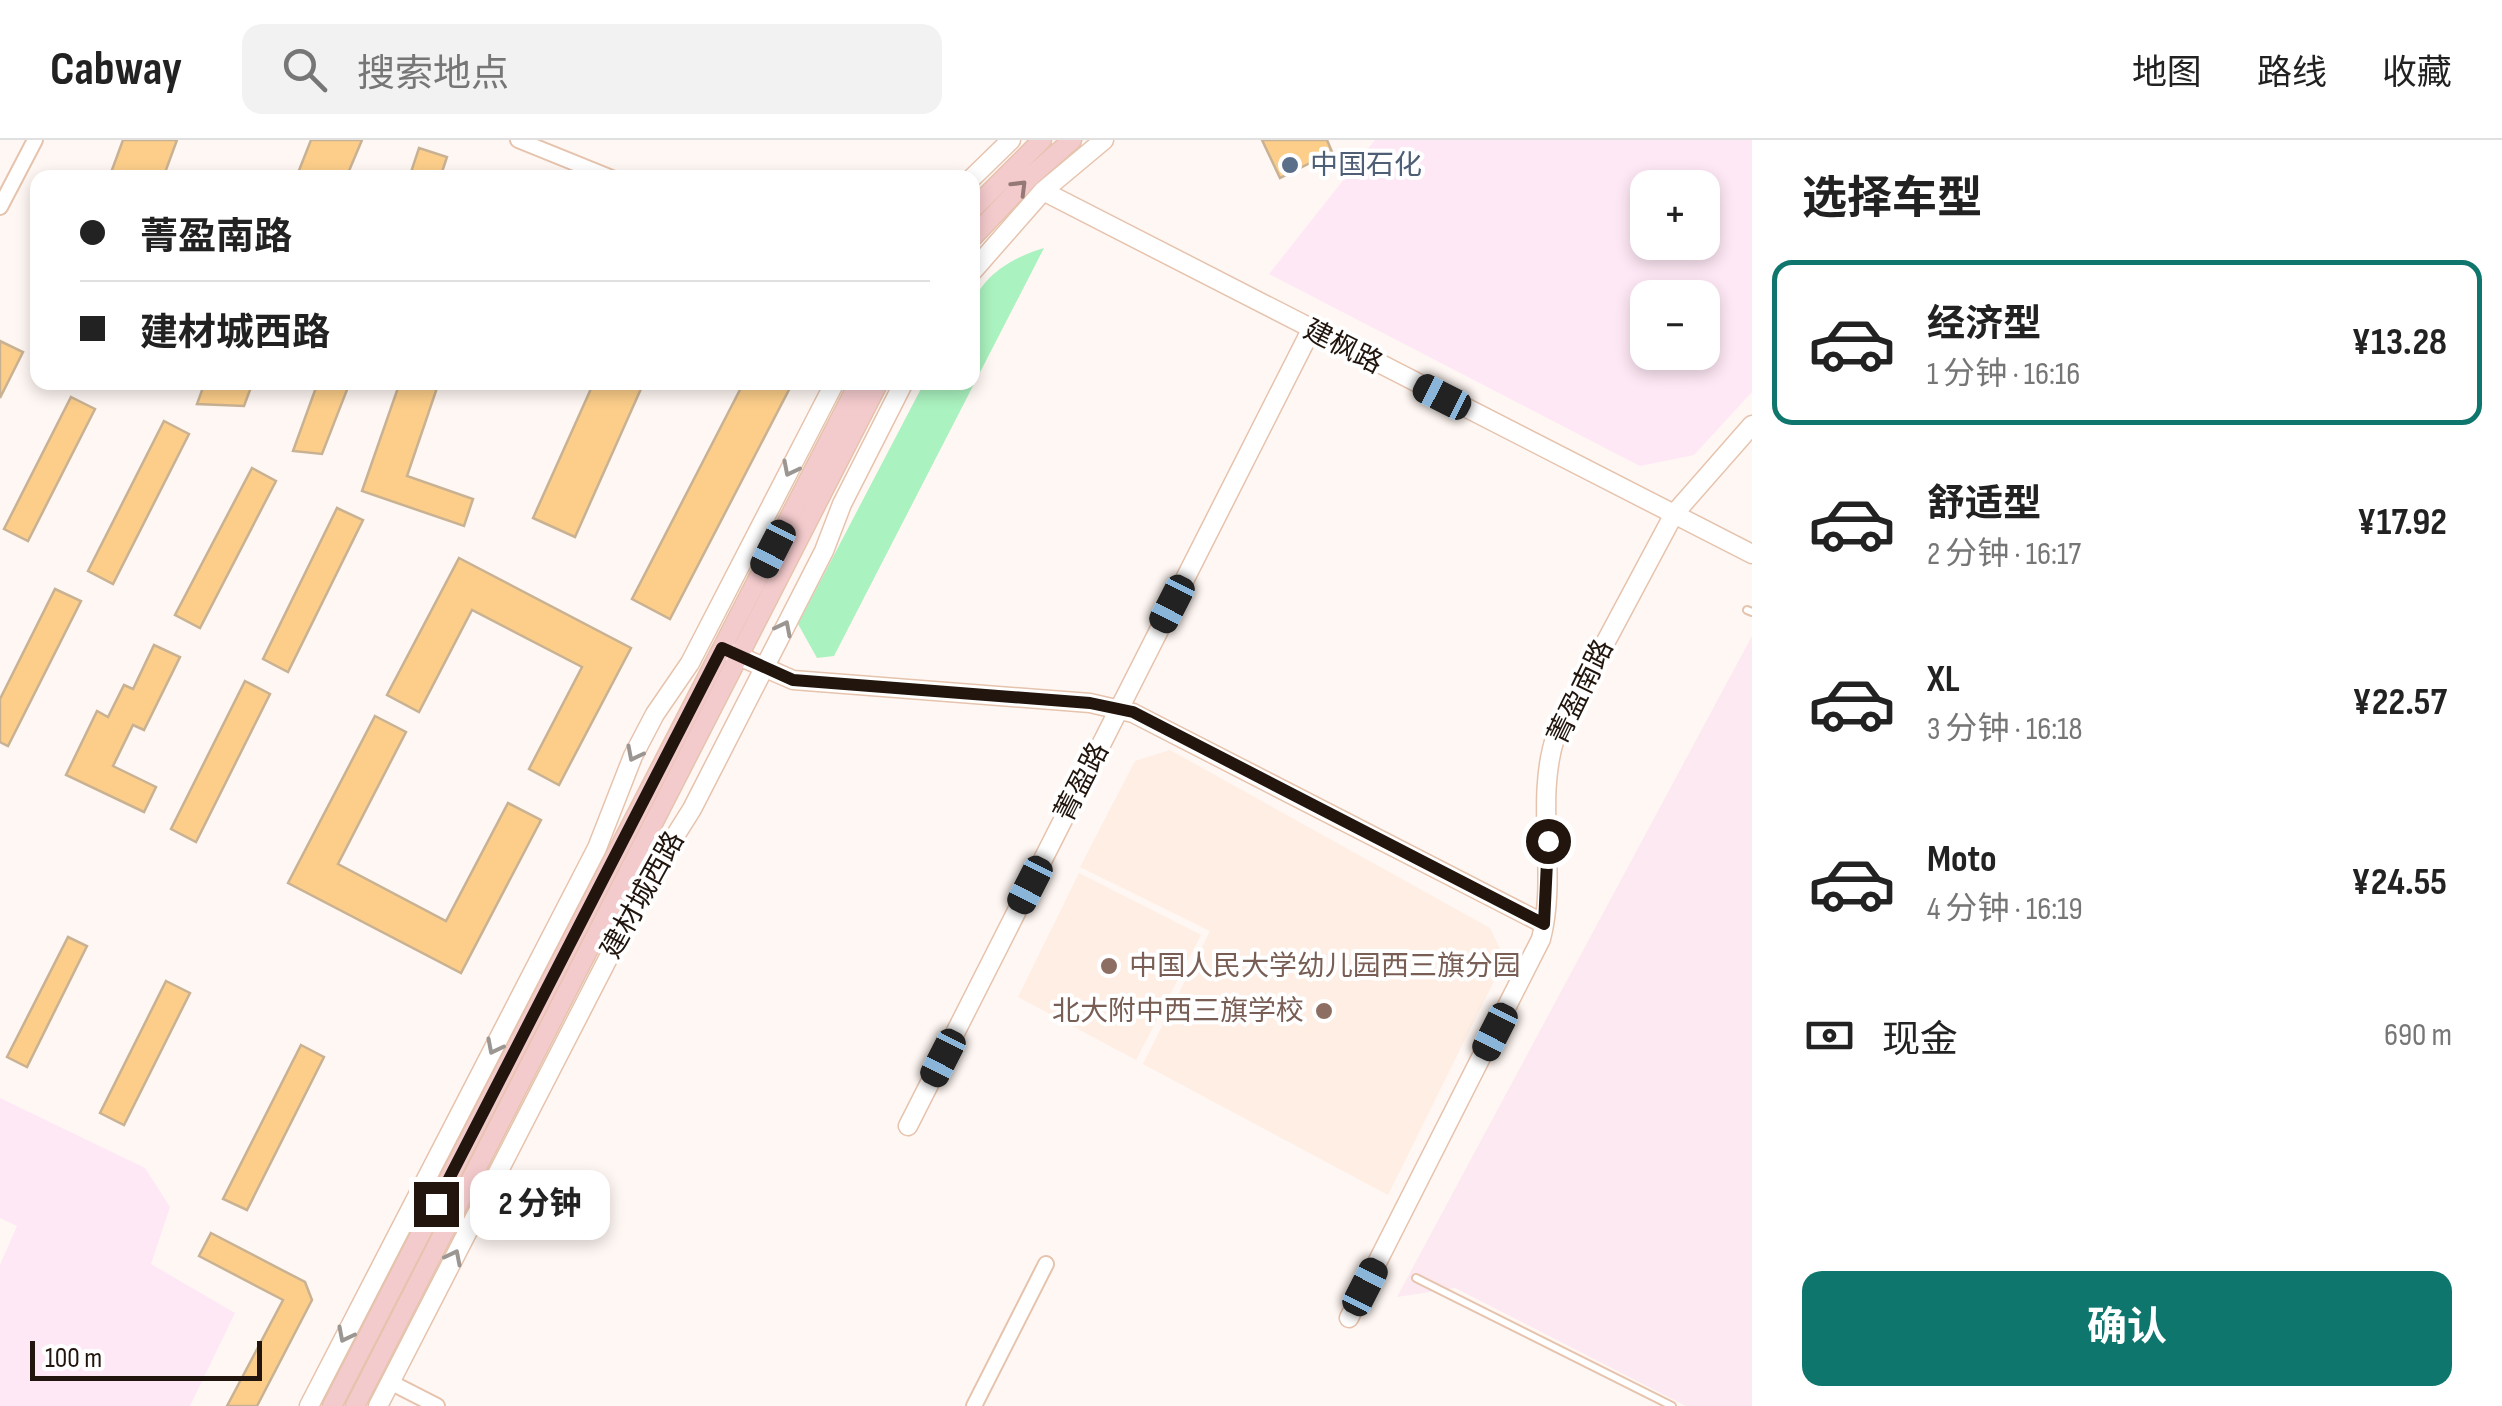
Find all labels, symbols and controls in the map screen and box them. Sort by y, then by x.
search box [242,24,942,114]
text: Cabway [50,41,182,98]
icon: search [277,42,332,97]
text: 搜索地点 [357,52,509,97]
text: 地图 [2132,52,2202,95]
text: 路线 [2257,52,2327,95]
text: 收藏 [2382,52,2452,95]
place label: 中国石化 [1310,149,1422,182]
marker: 中国石化 [1279,154,1301,176]
map controls [1630,170,1720,370]
button: + [1630,170,1720,260]
text: 选择车型 [1802,172,1982,227]
one-way arrow [1009,180,1027,198]
text: 菁盈南路 [140,215,292,260]
button: − [1630,280,1720,370]
icon: car [1807,298,1897,388]
text: 经济型 [1927,302,2041,347]
text: 建材城西路 [140,311,330,356]
street label: 建枫路 [1298,313,1388,381]
text: ¥13.28 [2352,320,2447,365]
text: 1 分钟 · 16:16 [1927,355,2080,394]
car [1408,370,1476,424]
one-way arrow [783,459,802,477]
icon: car [1807,478,1897,568]
text: 舒适型 [1927,482,2041,527]
text: ¥17.92 [2357,500,2447,545]
car [746,515,800,583]
text: 2 分钟 · 16:17 [1927,535,2081,574]
car [1145,570,1199,638]
one-way arrow [772,621,791,639]
street label: 菁盈南路 [1542,634,1620,750]
text: XL [1927,657,1960,702]
icon: car [1807,658,1897,748]
text: ¥22.57 [2352,680,2447,725]
text: 3 分钟 · 16:18 [1927,710,2083,749]
street label: 菁盈路 [1048,737,1116,827]
one-way arrow [627,743,646,761]
route start [1526,819,1571,864]
street label: 建材城西路 [595,826,691,964]
text: Moto [1927,837,1997,882]
icon: car [1807,838,1897,928]
car [1003,851,1057,919]
text: ¥24.55 [2351,860,2447,905]
text: 4 分钟 · 16:19 [1927,890,2083,929]
place label: 中国人民大学幼儿园西三旗分园 [1129,950,1521,983]
marker: 中国人民大学幼儿园西三旗分园 [1098,955,1120,977]
place label: 北大附中西三旗学校 [1052,995,1304,1028]
car [1468,998,1522,1066]
marker: 北大附中西三旗学校 [1313,1000,1335,1022]
icon: cash [1802,1008,1857,1063]
text: 690 m [2384,1016,2452,1055]
text: 现金 [1882,1018,1958,1063]
car [916,1024,970,1092]
one-way arrow [487,1036,506,1054]
callout: 2 分钟 [471,1169,611,1239]
route end [414,1182,459,1227]
text: 2 分钟 [498,1185,582,1224]
one-way arrow [442,1249,462,1267]
car [1338,1253,1392,1321]
button: 确认 [1802,1271,2452,1386]
one-way arrow [338,1325,357,1343]
scale bar [30,1336,262,1380]
text: 100 m [45,1342,102,1375]

